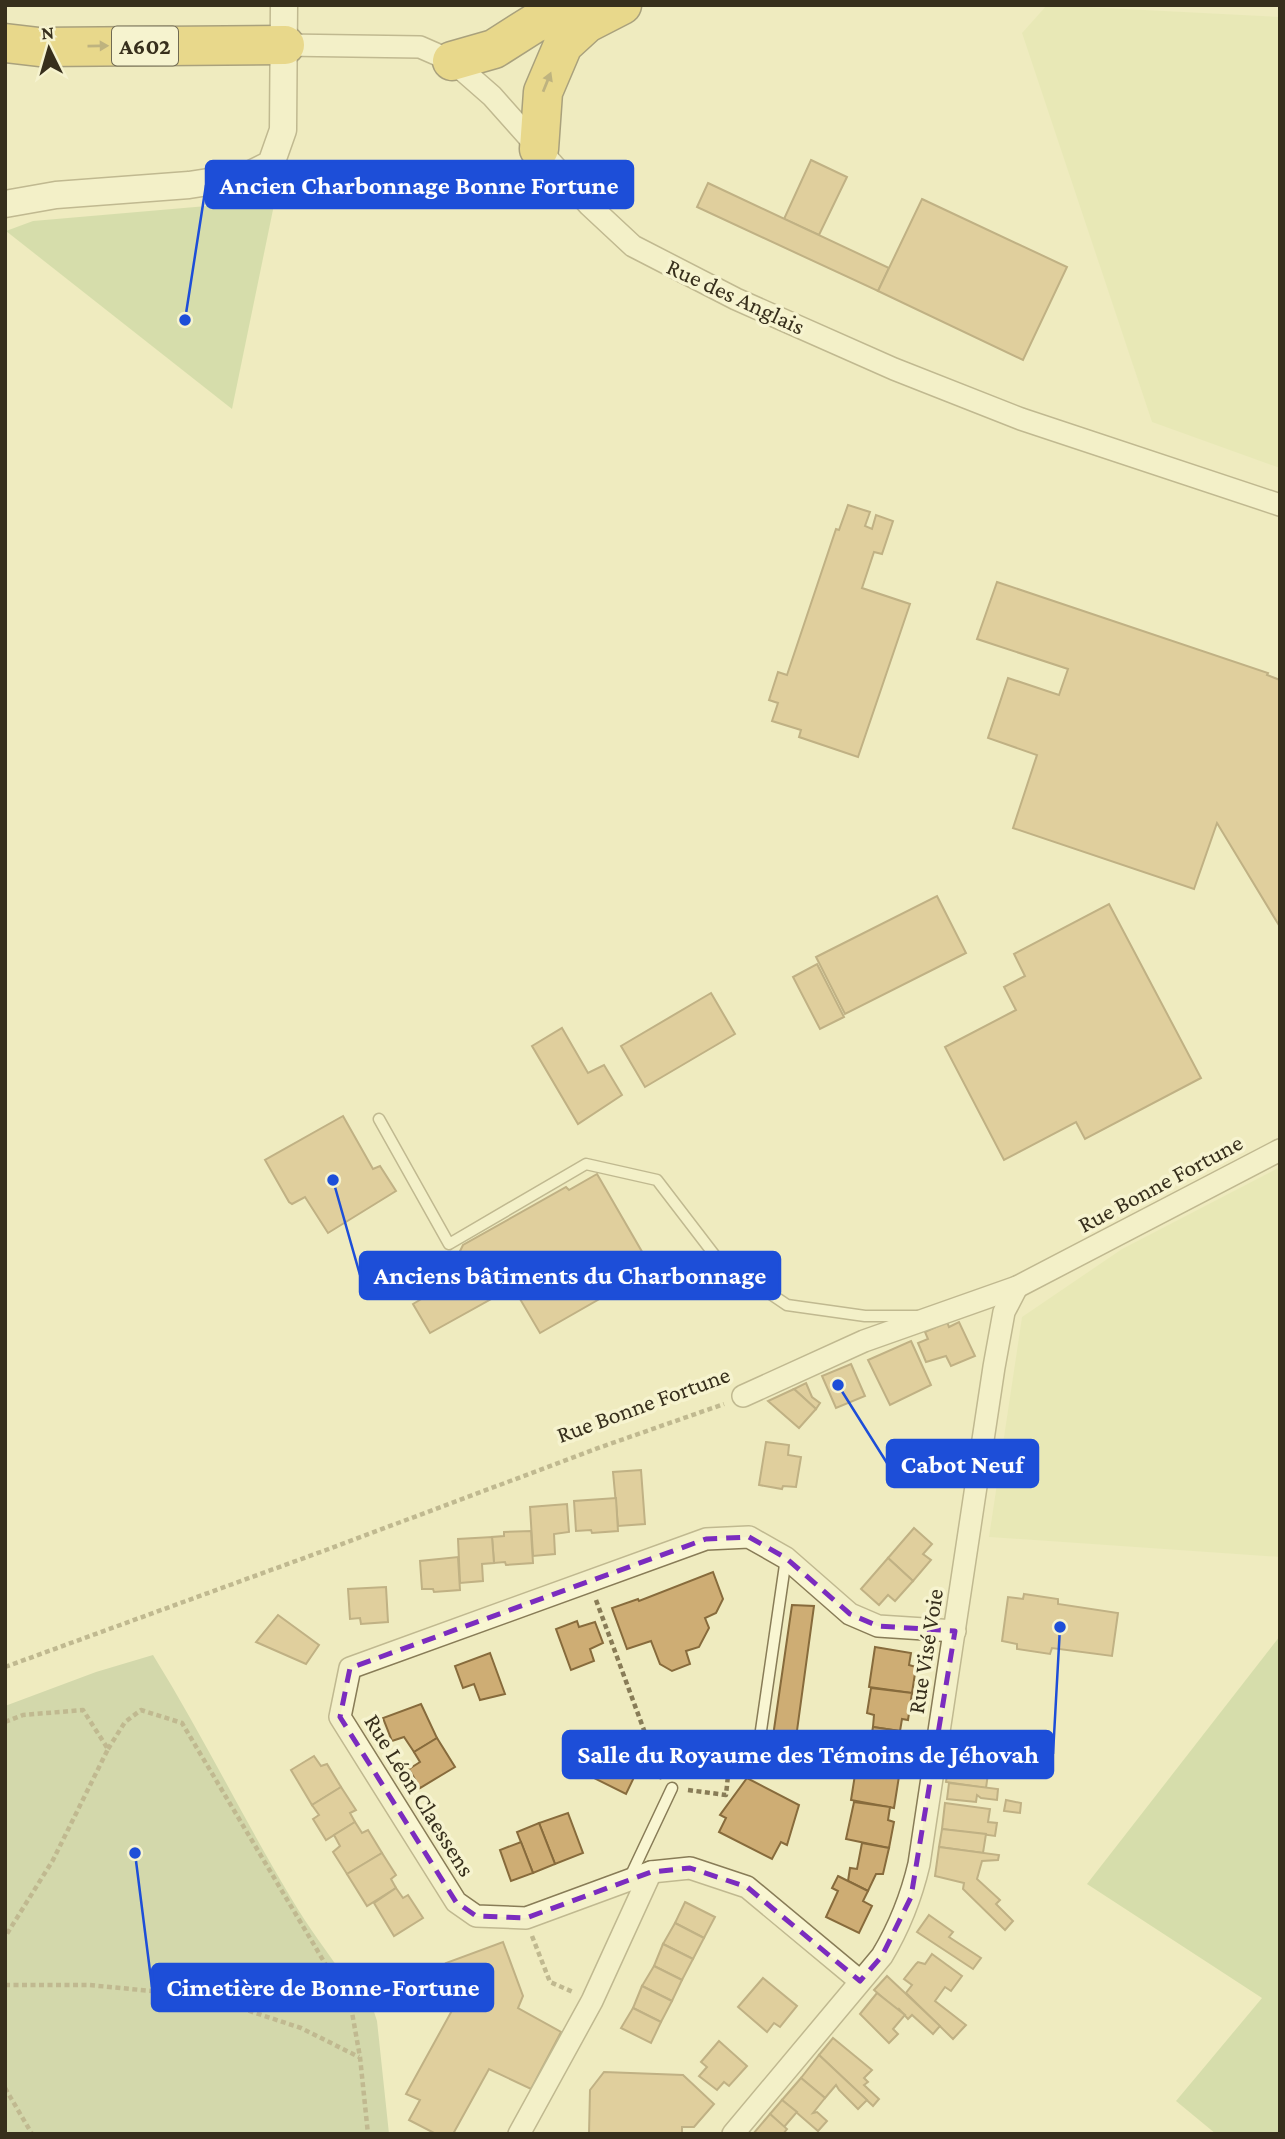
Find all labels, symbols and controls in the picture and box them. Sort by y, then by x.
north arrow [14,14,84,84]
text: N [40,22,55,44]
road number: A602 [112,26,178,66]
one-way arrow [87,40,109,52]
one-way arrow [542,72,553,93]
callout: Ancien Charbonnage Bonne Fortune [206,161,633,208]
text: Ancien Charbonnage Bonne Fortune [218,171,619,200]
street label: Rue des Anglais [663,252,809,340]
street label: Rue Bonne Fortune [1073,1128,1247,1238]
callout: Anciens bâtiments du Charbonnage [360,1252,780,1299]
text: Anciens bâtiments du Charbonnage [373,1261,766,1290]
street label: Rue Bonne Fortune [553,1360,733,1448]
callout: Cabot Neuf [887,1440,1038,1487]
text: Cabot Neuf [900,1450,1025,1479]
street label: Rue Visé Voie [902,1587,948,1715]
street label: Rue Léon Claessens [359,1709,481,1881]
callout: Salle du Royaume des Témoins de Jéhovah [563,1731,1053,1778]
text: Salle du Royaume des Témoins de Jéhovah [577,1740,1039,1769]
callout: Cimetière de Bonne-Fortune [152,1964,493,2011]
text: Cimetière de Bonne-Fortune [166,1973,480,2002]

